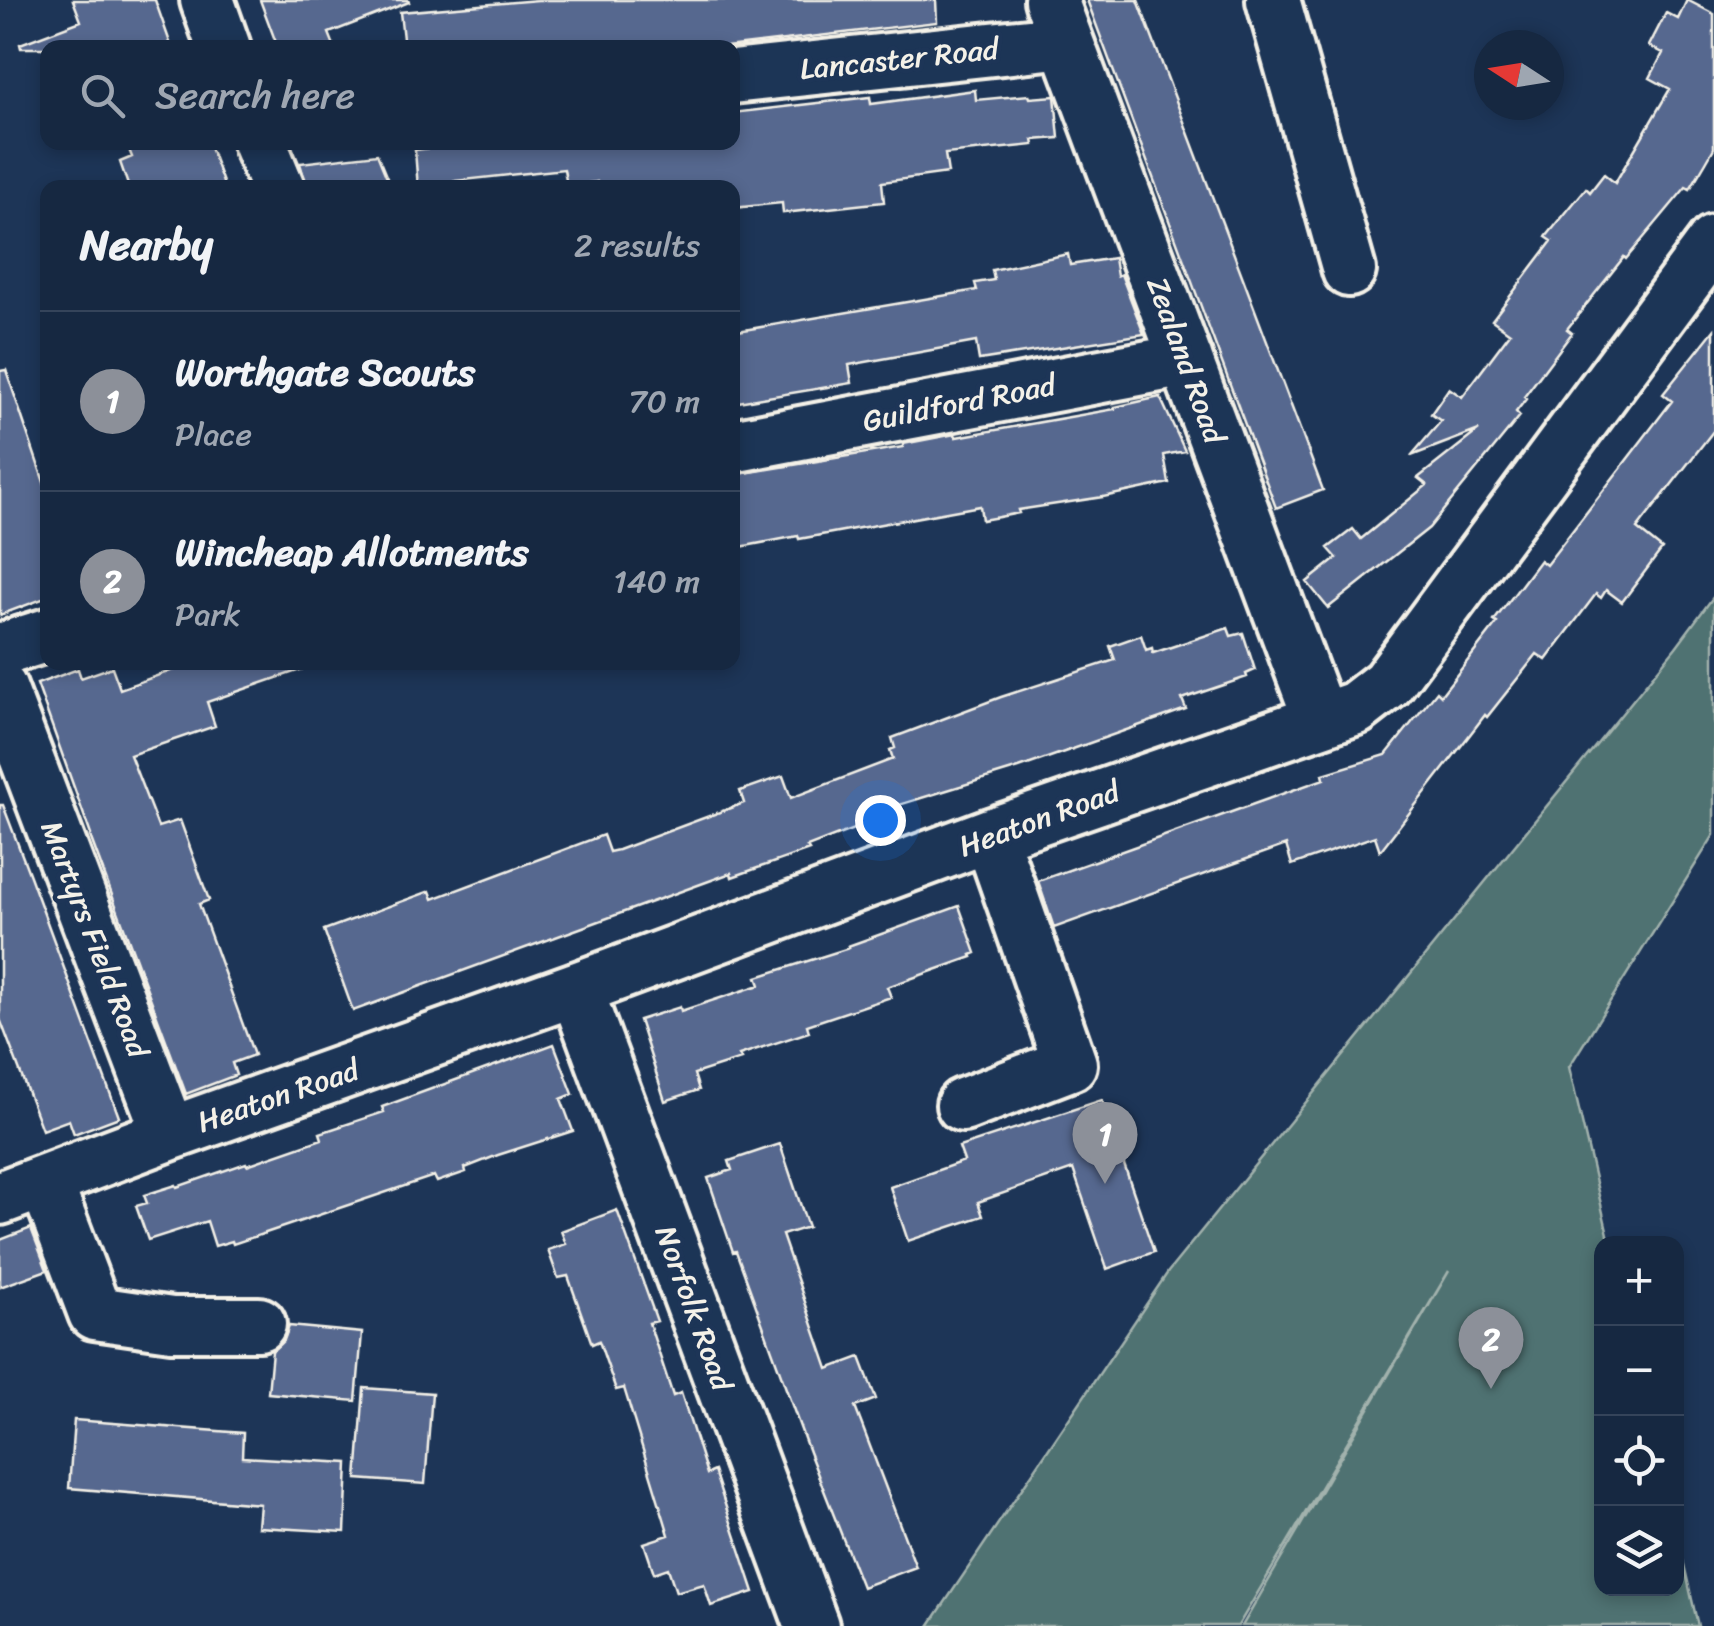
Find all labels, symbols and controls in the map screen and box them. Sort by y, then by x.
street label: Lancaster Road [797,21,1003,96]
north arrow [1474,30,1564,120]
search box [40,40,740,150]
text: Search here [155,62,355,129]
icon: search [75,68,130,123]
text: Nearby [80,208,213,282]
text: 2 results [574,217,700,274]
street label: Zealand Road [1131,269,1242,453]
text: Worthgate Scouts [175,339,475,406]
street label: Guildford Road [858,357,1062,448]
text: 1 [106,373,119,430]
text: 70 m [629,373,700,430]
text: Place [175,406,252,463]
text: Wincheap Allotments [175,519,529,586]
text: 2 [103,553,122,610]
text: 140 m [613,553,700,610]
text: Park [175,586,241,643]
street label: Heaton Road [951,764,1129,873]
your location [855,795,906,846]
street label: Martyrs Field Road [25,812,166,1068]
street label: Heaton Road [190,1042,368,1149]
pin: 1 [1072,1102,1138,1184]
street label: Norfolk Road [639,1218,750,1400]
map controls [1594,1236,1684,1596]
button: + [1594,1236,1684,1326]
pin: 2 [1458,1306,1524,1389]
button: − [1594,1326,1684,1416]
button: locate [1594,1416,1684,1506]
button: layers [1594,1506,1684,1596]

